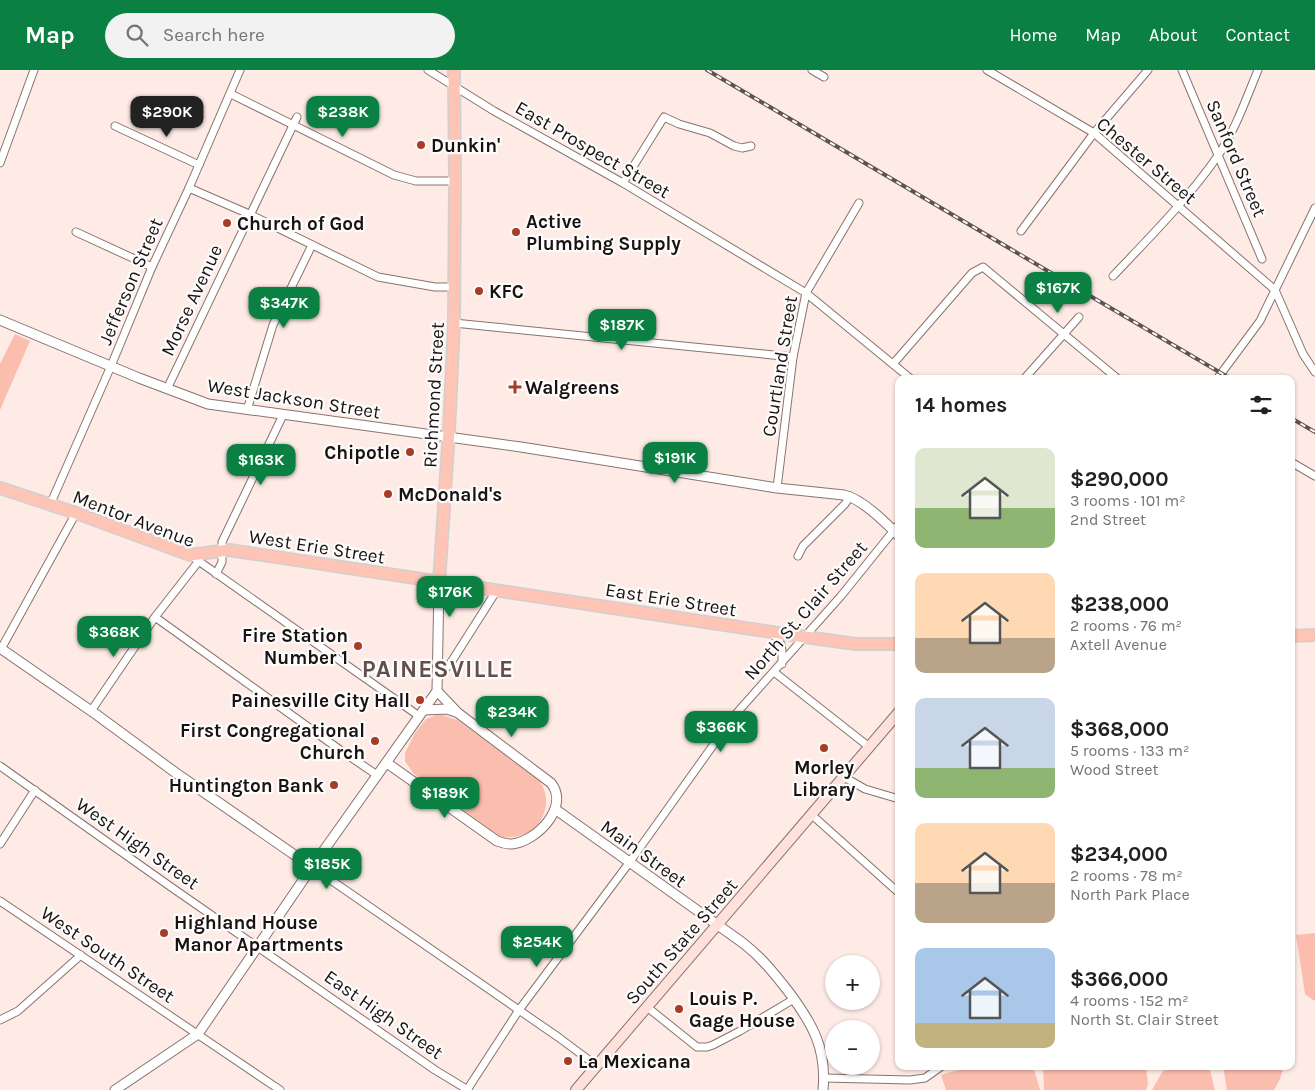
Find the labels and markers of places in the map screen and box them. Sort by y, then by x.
pin: $290K [132,96,202,138]
pin: $238K [308,96,378,138]
place label: Dunkin' [431,135,501,157]
marker: Dunkin' [415,139,427,151]
place label: Active Plumbing Supply [526,211,681,255]
place label: Church of God [237,213,365,235]
marker: Church of God [221,217,233,229]
marker: Active Plumbing Supply [510,226,522,238]
pin: $167K [1023,272,1093,314]
place label: KFC [489,281,524,303]
marker: KFC [473,285,485,297]
pin: $347K [249,286,319,329]
pin: $187K [587,308,657,351]
place label: Walgreens [525,377,620,399]
marker: Walgreens [509,381,521,393]
place label: Chipotle [324,442,400,464]
pin: $191K [640,442,710,484]
pin: $163K [226,444,296,486]
marker: Chipotle [404,446,416,458]
place label: McDonald's [398,484,502,506]
marker: McDonald's [382,488,394,500]
pin: $176K [415,576,485,618]
pin: $368K [79,616,149,658]
place label: Fire Station Number 1 [242,625,348,669]
marker: Fire Station Number 1 [352,640,364,652]
place label: Painesville City Hall [231,690,410,712]
marker: Painesville City Hall [414,694,426,706]
pin: $234K [477,696,547,738]
pin: $366K [686,710,756,753]
place label: First Congregational Church [180,720,365,764]
marker: First Congregational Church [369,735,381,747]
marker: Morley Library [818,742,830,754]
place label: Morley Library [793,757,856,801]
place label: Huntington Bank [169,775,324,797]
pin: $189K [410,776,480,819]
marker: Huntington Bank [328,779,340,791]
pin: $185K [292,848,362,890]
place label: Highland House Manor Apartments [174,912,344,956]
pin: $254K [502,926,572,968]
marker: Highland House Manor Apartments [158,927,170,939]
place label: Louis P. Gage House [689,988,795,1032]
marker: Louis P. Gage House [673,1003,685,1015]
place label: La Mexicana [578,1051,691,1073]
marker: La Mexicana [562,1055,574,1067]

